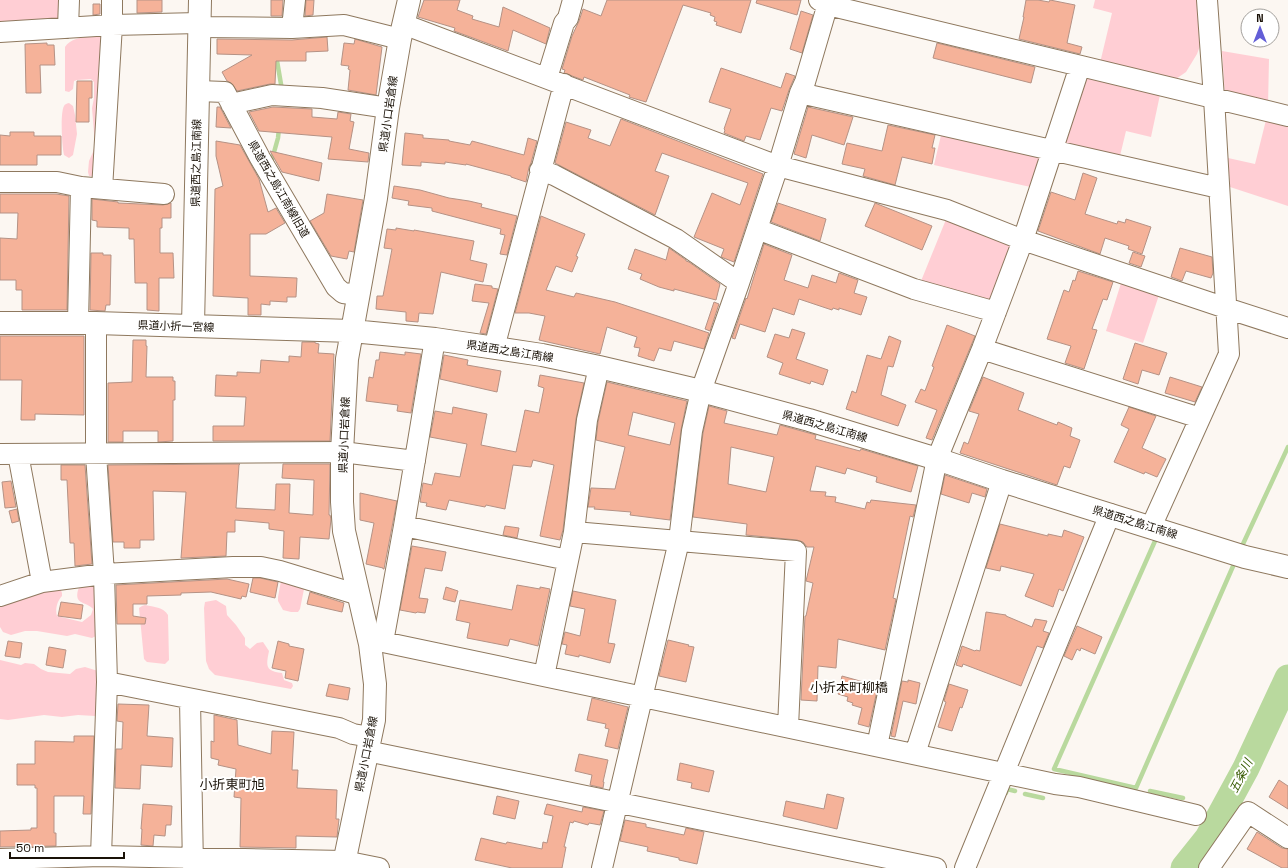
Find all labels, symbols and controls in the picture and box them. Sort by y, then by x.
north arrow [1240,8,1280,48]
text: N [1256,11,1264,25]
street label: 県道小口岩倉線 [376,75,400,153]
street label: 県道西之島江南線 [188,119,204,207]
street label: 県道西之島江南線旧道 [245,138,313,240]
street label: 県道小折一宮線 [137,318,215,334]
street label: 県道西之島江南線 [465,337,555,365]
street label: 県道小口岩倉線 [336,396,352,474]
street label: 県道西之島江南線 [781,407,869,445]
street label: 県道西之島江南線 [1091,502,1179,542]
district label: 小折本町柳橋 [810,679,888,696]
street label: 県道小口岩倉線 [352,715,380,793]
water label: 五条川 [1226,755,1257,796]
district label: 小折東町旭 [199,776,265,793]
scale bar [10,834,124,860]
text: 50 m [16,840,44,856]

